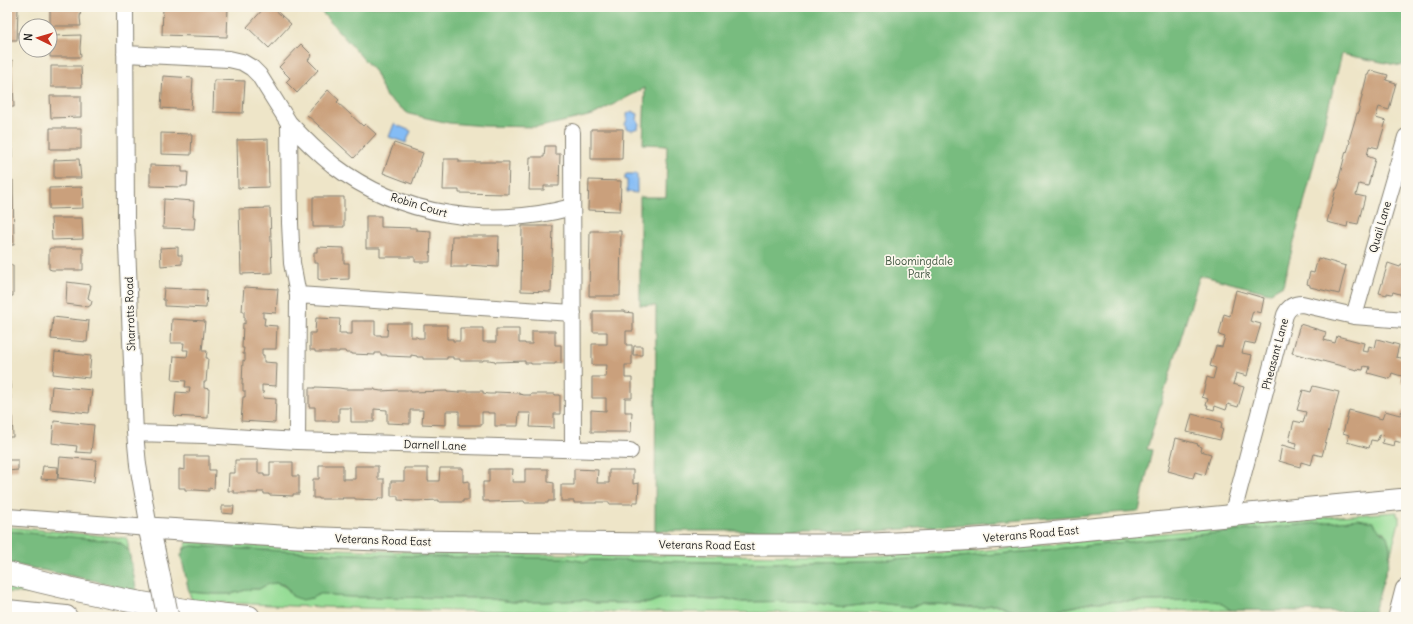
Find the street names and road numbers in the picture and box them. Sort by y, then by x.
street label: Robin Court [389,190,449,220]
street label: Quail Lane [1366,200,1394,254]
street label: Sharrotts Road [122,276,138,352]
street label: Pheasant Lane [1259,317,1291,391]
street label: Darnell Lane [403,437,467,453]
street label: Veterans Road East [982,523,1080,545]
street label: Veterans Road East [335,531,432,549]
street label: Veterans Road East [659,537,756,553]

